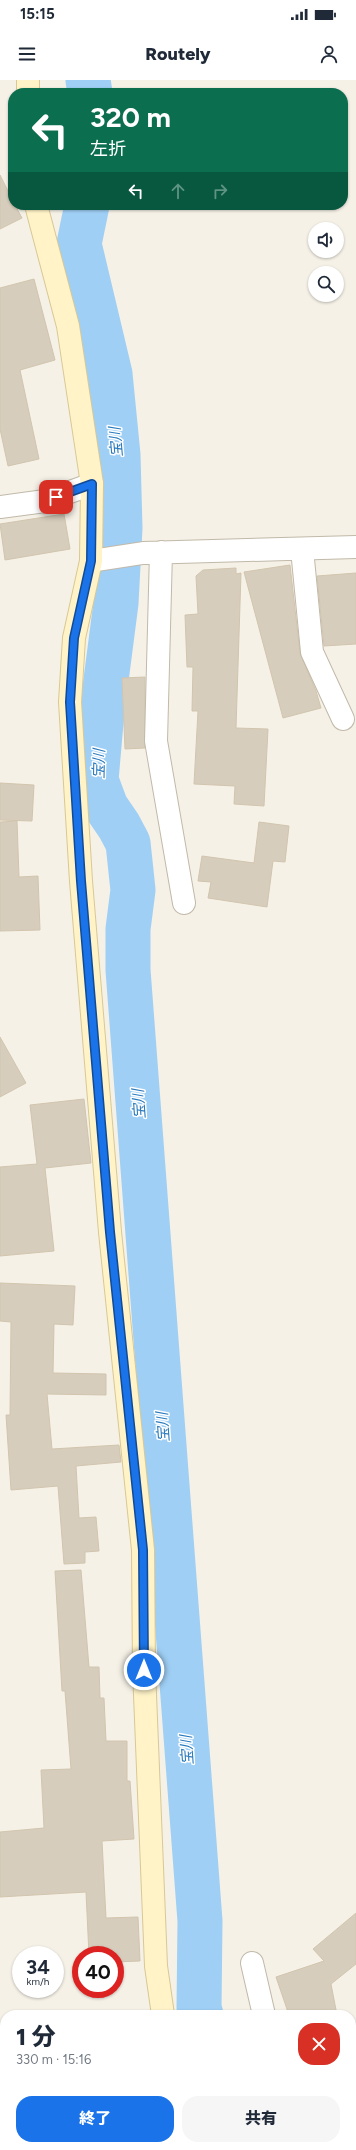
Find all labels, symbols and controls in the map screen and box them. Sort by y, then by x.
text: 15:15 [20,5,55,23]
icon: menu [16,43,38,65]
text: Routely [145,43,211,65]
icon: person [318,43,340,65]
text: 320 m [90,100,171,134]
icon: left [24,104,76,156]
text: 左折 [90,138,126,160]
icon: left [125,180,147,202]
icon: ahead [167,180,189,202]
icon: right [209,180,231,202]
map controls [308,222,344,302]
button: sound [308,222,344,258]
button: search [308,266,344,302]
water label: 宝川 [106,424,126,458]
pin [39,480,73,514]
icon: arrive [45,486,67,508]
water label: 宝川 [90,747,108,779]
water label: 宝川 [129,1086,149,1120]
water label: 宝川 [153,1409,173,1443]
position arrow [123,1649,165,1691]
water label: 宝川 [177,1732,197,1766]
speed limit sign: 40 [72,1946,124,1998]
text: 34 [26,1955,50,1979]
text: km/h [27,1975,49,1988]
text: 1 分 [16,2022,56,2051]
button: close [298,2023,340,2065]
text: 330 m · 15:16 [16,2052,91,2067]
button: 終了 [16,2096,174,2142]
button: 共有 [182,2096,340,2142]

